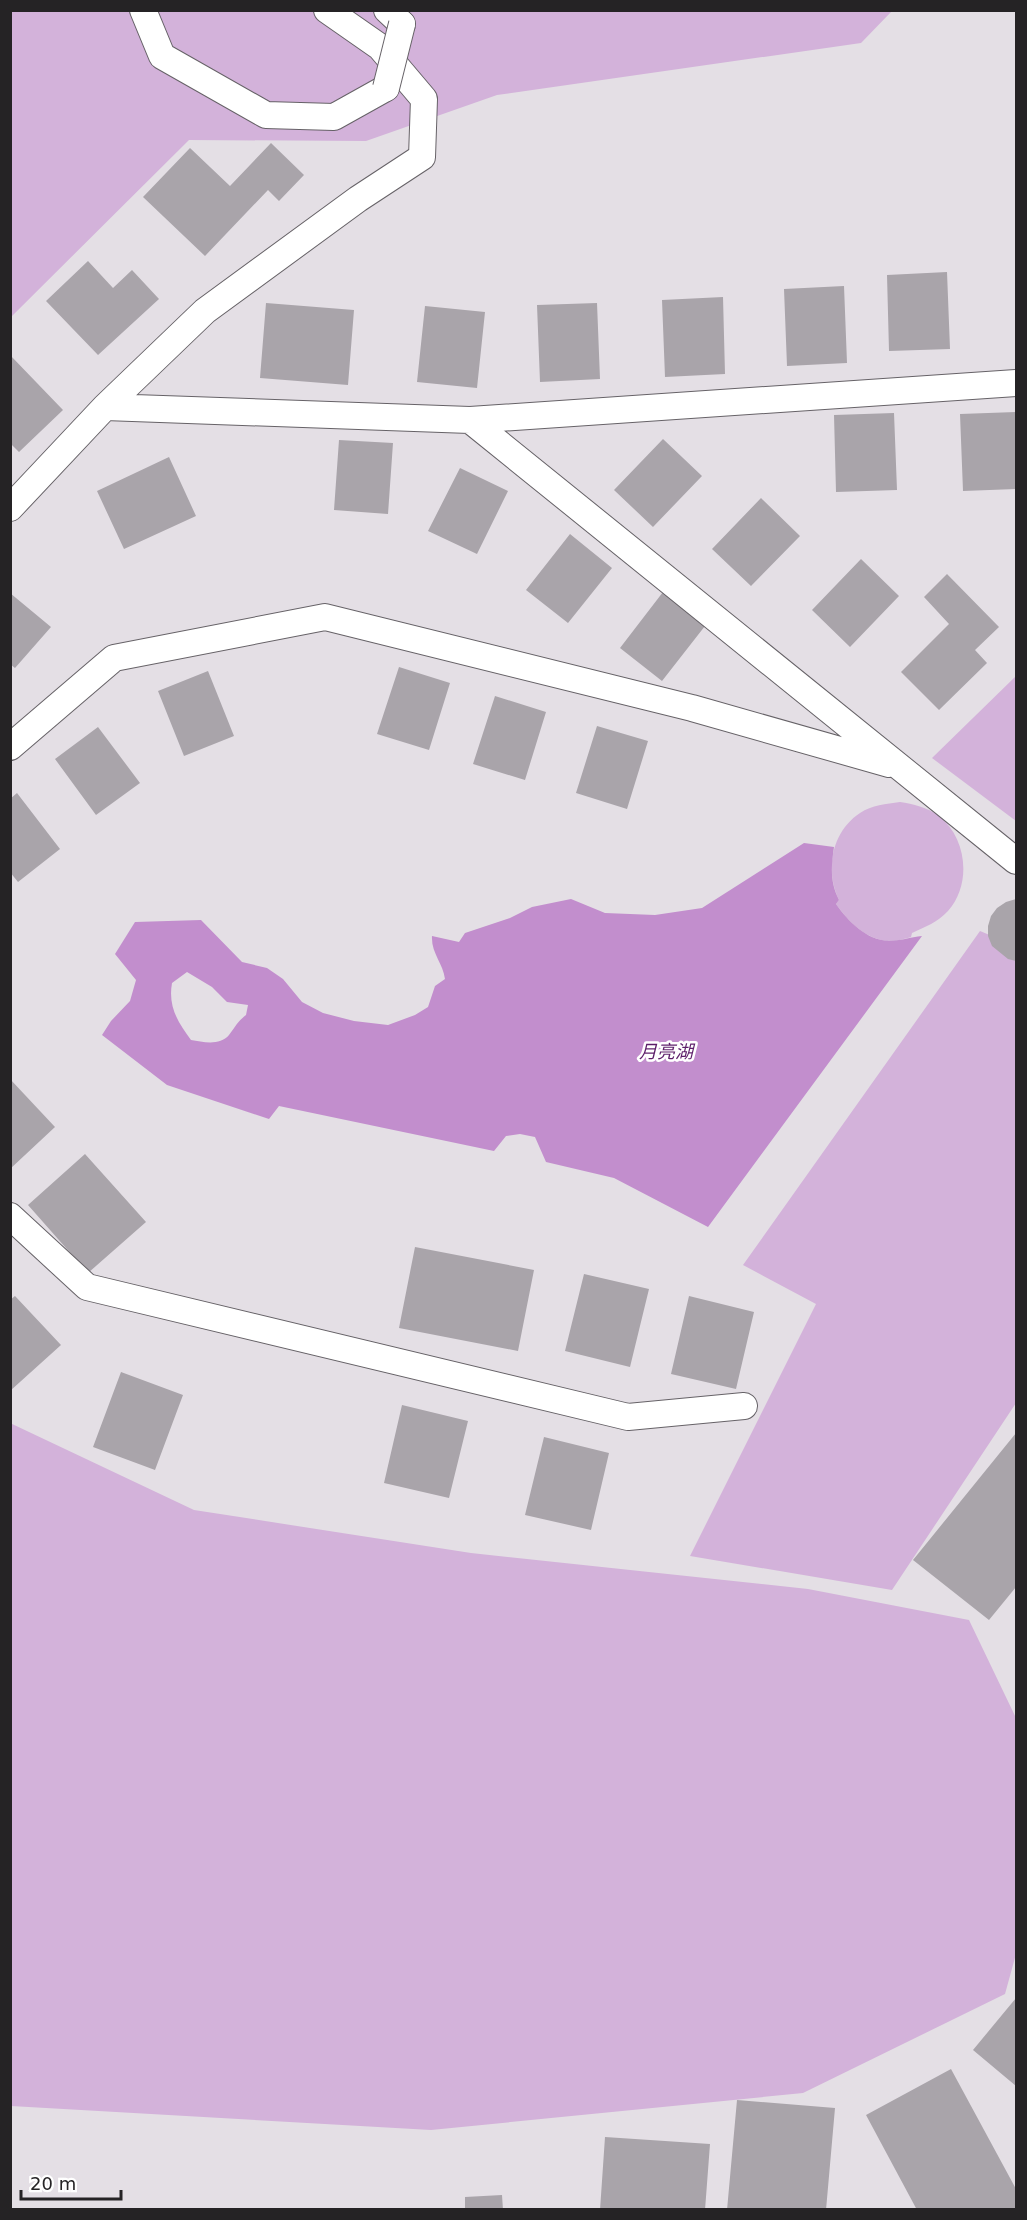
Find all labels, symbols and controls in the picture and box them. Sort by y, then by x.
water label: 月亮湖 [639,1041,696,1062]
scale bar [21,2163,122,2201]
text: 20 m [30,2173,76,2194]

